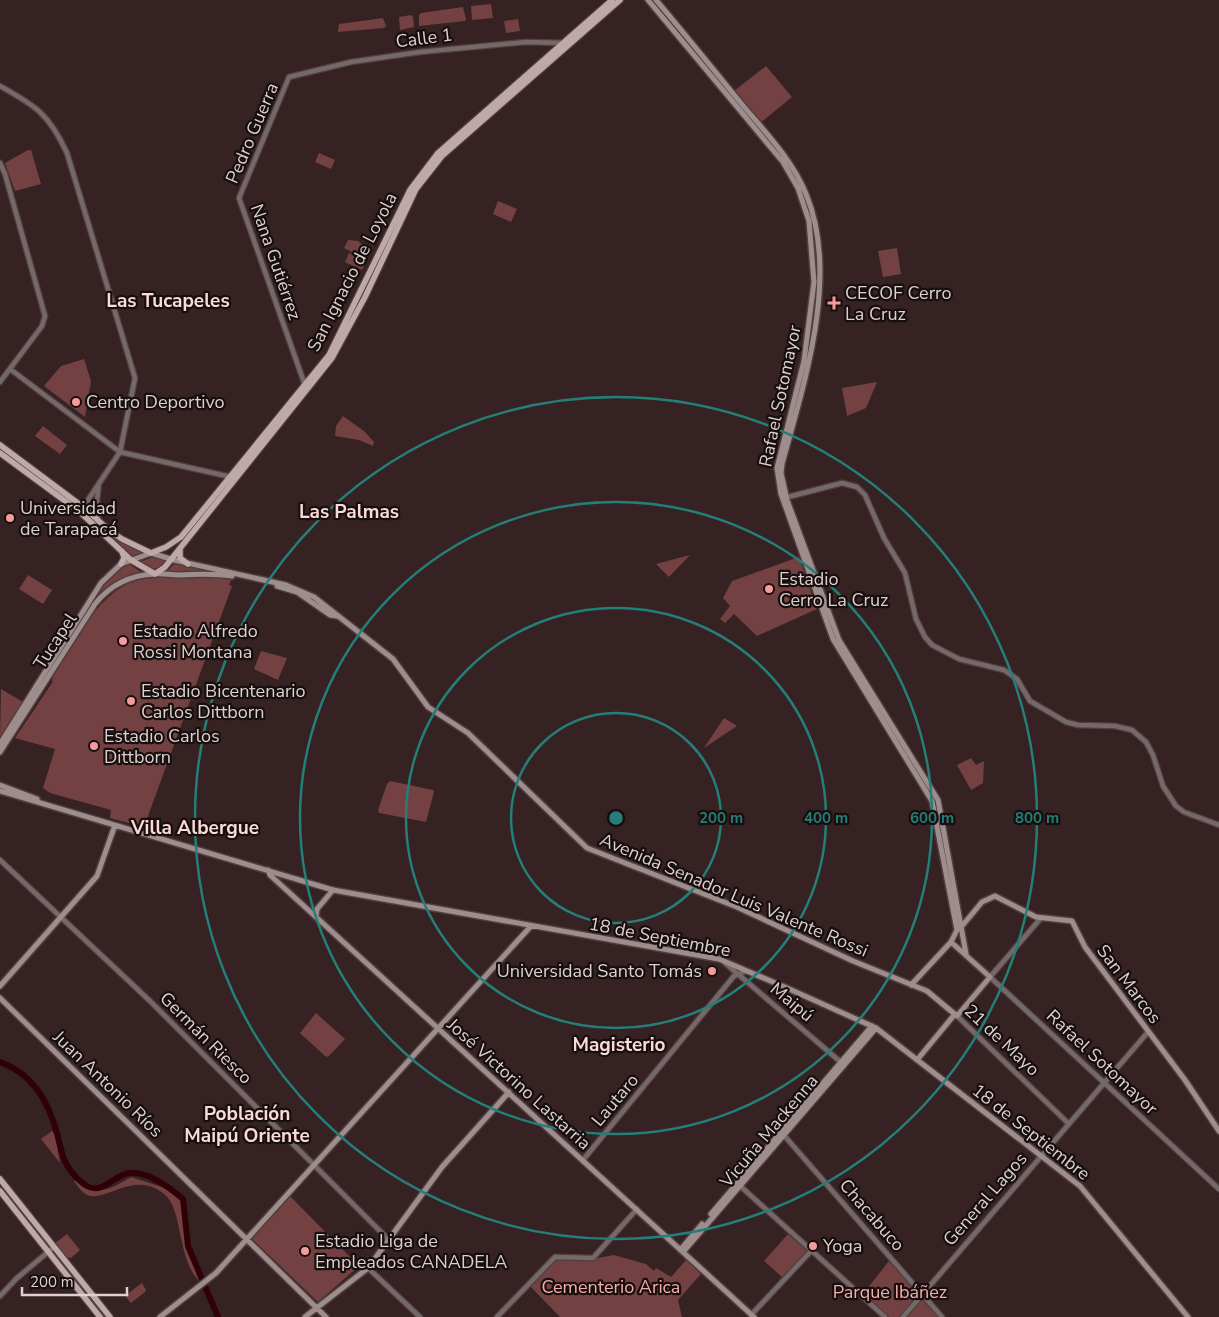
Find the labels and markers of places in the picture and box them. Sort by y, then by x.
place label: CECOF Cerro La Cruz [845,281,951,326]
marker: CECOF Cerro La Cruz [827,296,841,310]
place label: Centro Deportivo [86,390,225,414]
marker: Centro Deportivo [70,396,82,408]
place label: Universidad de Tarapacá [20,496,117,541]
marker: Universidad de Tarapacá [4,512,16,524]
place label: Estadio Cerro La Cruz [779,567,888,612]
marker: Estadio Cerro La Cruz [763,583,775,595]
place label: Estadio Alfredo Rossi Montana [133,619,258,664]
marker: Estadio Alfredo Rossi Montana [117,635,129,647]
place label: Estadio Bicentenario Carlos Dittborn [141,679,306,724]
marker: Estadio Bicentenario Carlos Dittborn [125,695,137,707]
place label: Estadio Carlos Dittborn [104,724,220,769]
marker: Estadio Carlos Dittborn [88,740,100,752]
centre of rings [607,809,625,827]
place label: Universidad Santo Tomás [497,959,702,983]
marker: Universidad Santo Tomás [706,965,718,977]
place label: Estadio Liga de Empleados CANADELA [315,1229,507,1274]
place label: Yoga [822,1234,862,1258]
marker: Yoga [807,1240,819,1252]
marker: Estadio Liga de Empleados CANADELA [299,1245,311,1257]

